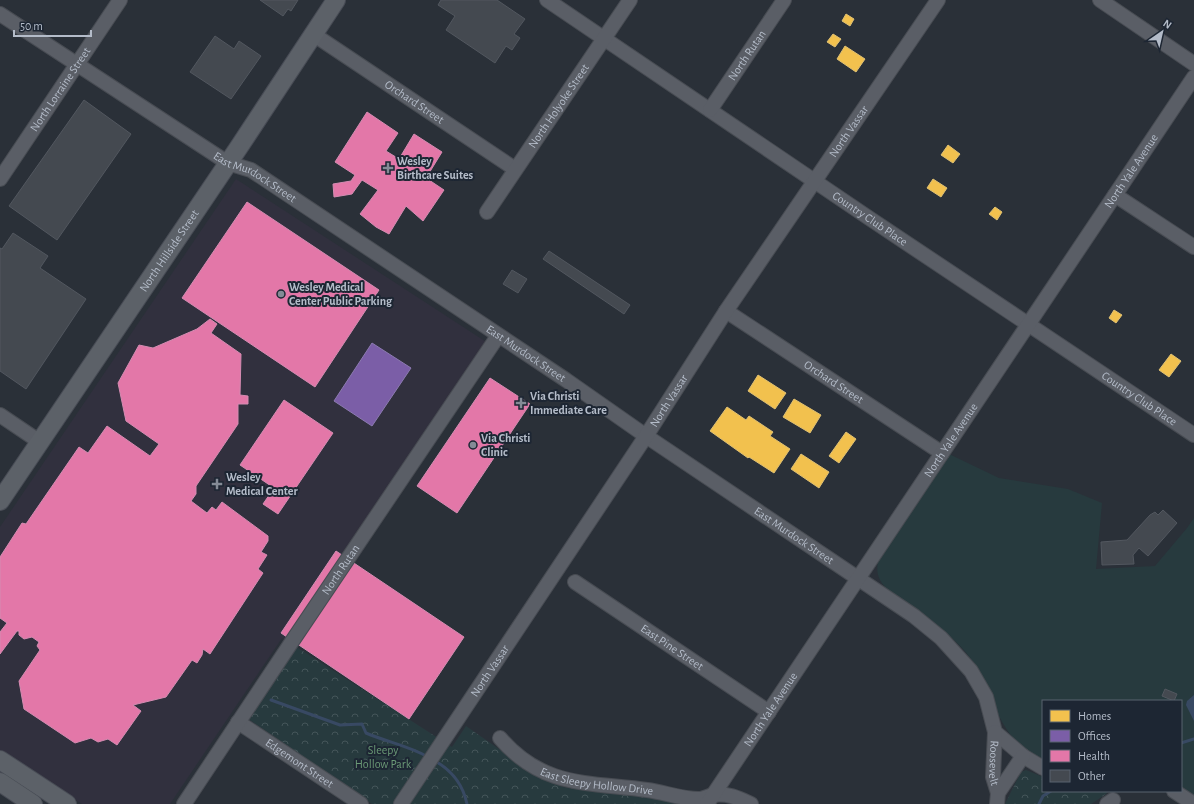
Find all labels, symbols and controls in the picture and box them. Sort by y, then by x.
scale bar [14,12,91,38]
north arrow [1142,12,1182,52]
text: N [1161,17,1174,31]
text: 50 m [20,20,43,32]
street label: North Rutan [726,28,768,83]
street label: North Lorraine Street [28,45,93,134]
street label: North Holyoke Street [526,62,591,150]
street label: Orchard Street [383,78,446,126]
street label: North Vassar [827,103,870,159]
street label: North Yale Avenue [1102,132,1160,210]
street label: East Murdock Street [211,149,299,205]
place label: Wesley Birthcare Suites [397,155,474,181]
marker: Wesley Birthcare Suites [382,162,394,174]
street label: Country Club Place [830,189,910,248]
street label: North Hillside Street [137,207,201,294]
place label: Wesley Medical Center Public Parking [289,281,393,307]
marker: Wesley Medical Center Public Parking [276,289,286,299]
street label: East Murdock Street [484,323,568,384]
street label: Orchard Street [802,358,866,406]
street label: Country Club Place [1100,369,1179,428]
street label: North Vassar [647,372,690,429]
place label: Via Christi Immediate Care [530,390,607,416]
marker: Via Christi Immediate Care [515,397,527,409]
street label: North Yale Avenue [922,401,980,479]
place label: Via Christi Clinic [481,432,530,458]
marker: Via Christi Clinic [468,440,478,450]
place label: Wesley Medical Center [226,471,298,497]
marker: Wesley Medical Center [211,478,223,490]
street label: East Murdock Street [752,505,836,566]
street label: North Rutan [319,542,362,597]
street label: East Pine Street [639,622,706,672]
street label: North Vassar [468,643,511,699]
street label: North Yale Avenue [741,670,799,749]
legend [1042,700,1182,792]
text: Homes [1078,710,1111,722]
text: Offices [1078,730,1111,742]
street label: Edgemont Street [263,736,336,790]
street label: Roosevelt [987,740,1001,787]
park label: Sleepy Hollow Park [355,744,412,770]
text: Health [1078,750,1110,762]
street label: East Sleepy Hollow Drive [539,765,654,797]
text: Other [1078,770,1105,782]

